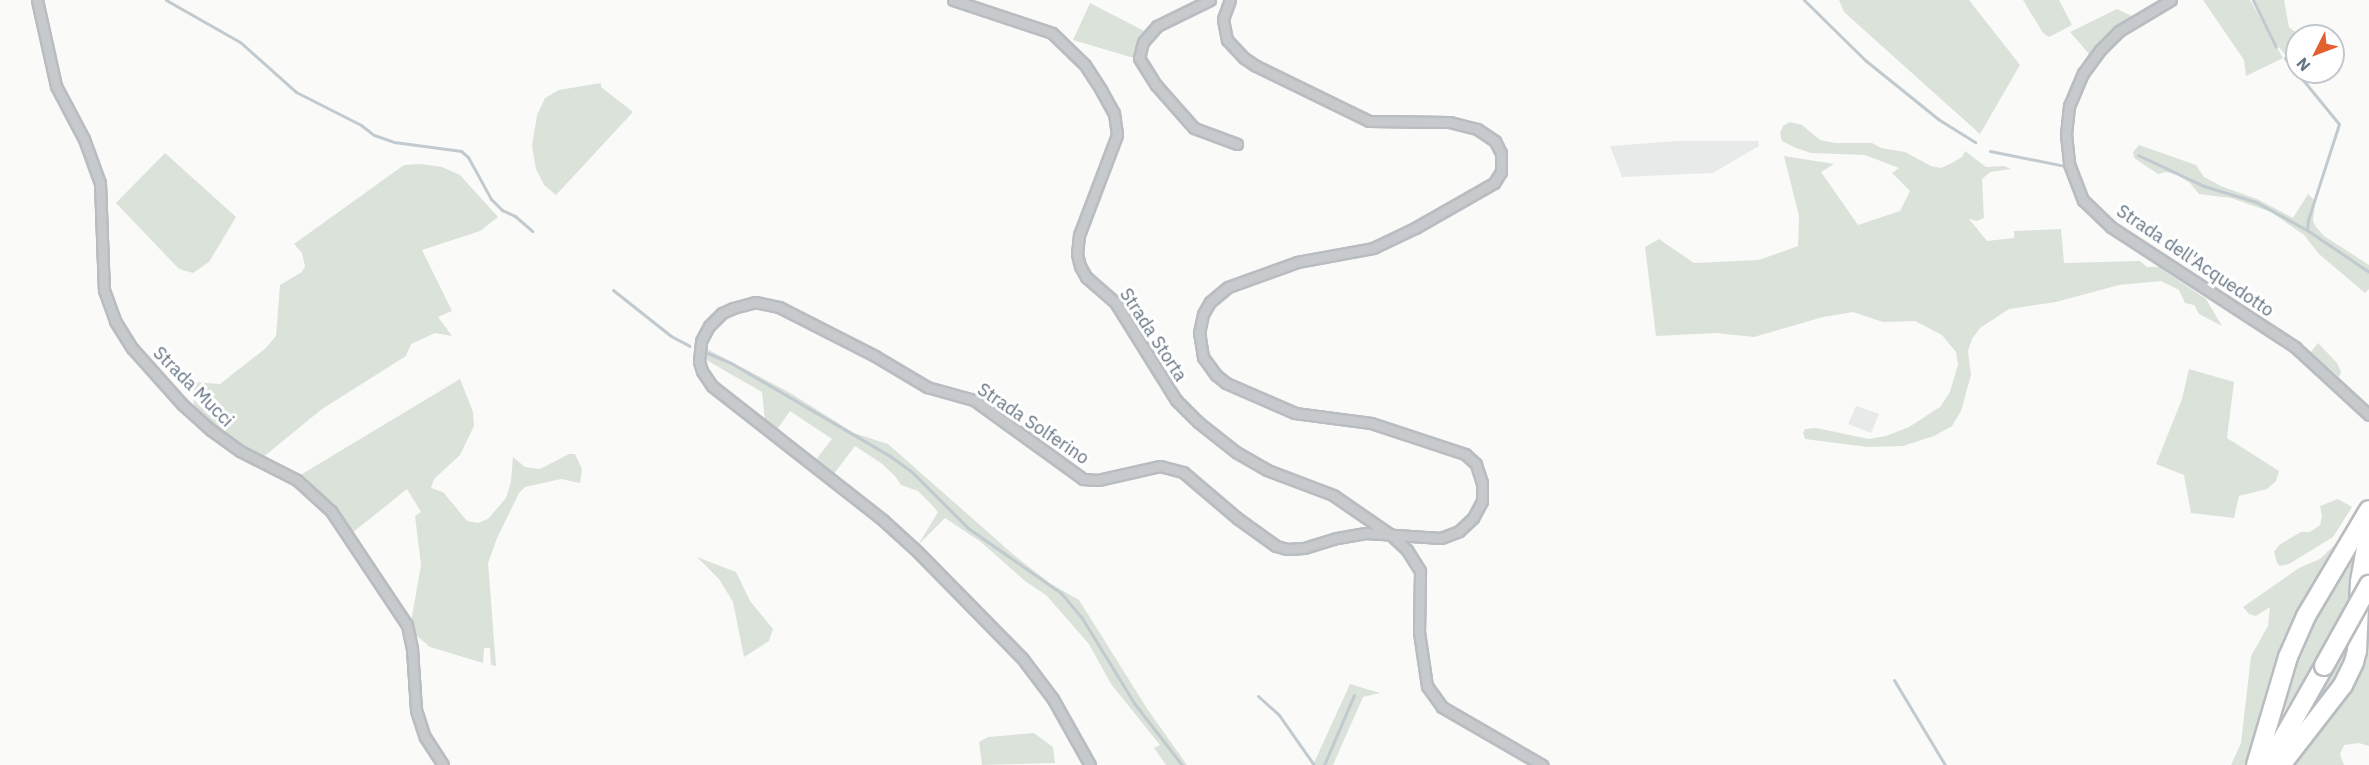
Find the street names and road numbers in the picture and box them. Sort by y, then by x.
street label: Strada dell'Acquedotto [2112,200,2278,322]
street label: Strada Storta [1115,284,1191,386]
street label: Strada Mucci [148,342,238,432]
street label: Strada Solferino [973,379,1093,469]

